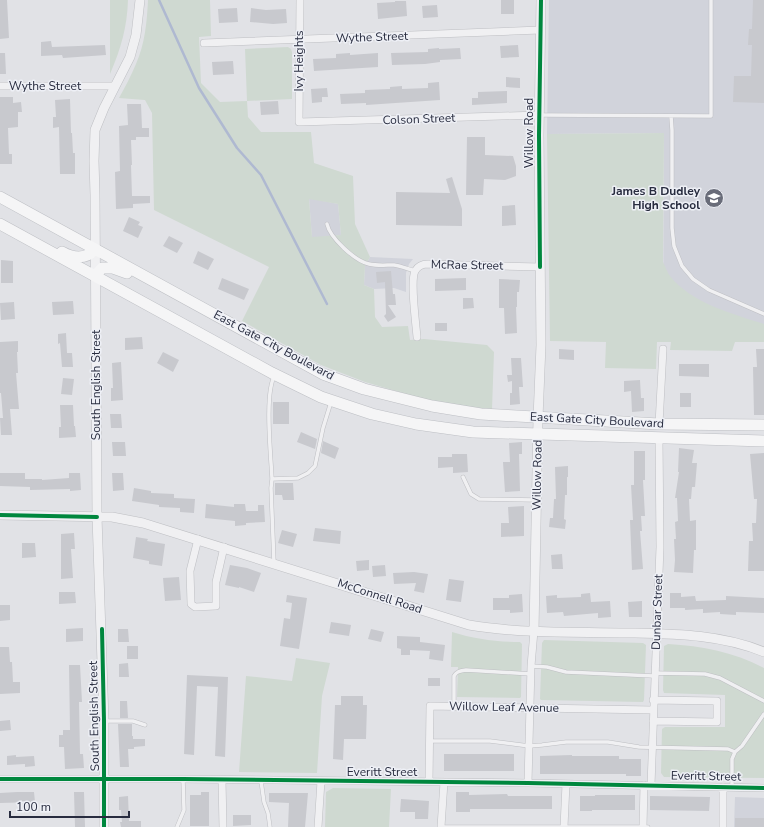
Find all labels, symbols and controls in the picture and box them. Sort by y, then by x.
street label: Wythe Street [336,28,409,46]
street label: Ivy Heights [291,30,307,91]
street label: Wythe Street [9,78,82,94]
street label: Willow Road [521,98,537,168]
street label: Colson Street [382,110,457,128]
place label: James B Dudley High School [611,183,701,213]
school or university icon: James B Dudley High School [703,187,725,209]
street label: McRae Street [431,256,504,274]
street label: East Gate City Boulevard [211,306,337,384]
street label: South English Street [88,329,104,440]
street label: East Gate City Boulevard [530,408,664,432]
street label: Willow Road [528,439,546,511]
street label: Dunbar Street [648,573,666,650]
street label: McConnell Road [336,575,424,617]
street label: South English Street [85,660,103,771]
street label: Willow Leaf Avenue [449,698,559,716]
street label: Everitt Street [347,764,418,780]
street label: Everitt Street [671,767,742,785]
scale bar [10,793,129,819]
text: 100 m [16,799,51,815]

